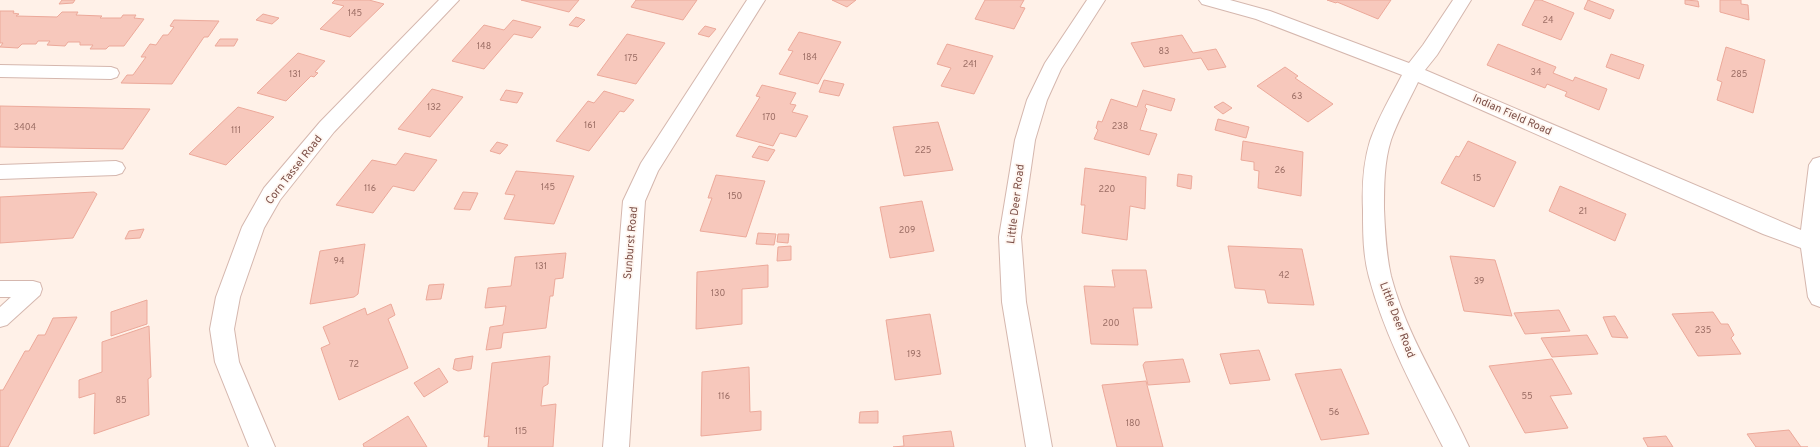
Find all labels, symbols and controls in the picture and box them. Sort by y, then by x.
house number: 145 [348,8,362,19]
house number: 24 [1542,15,1554,26]
house number: 148 [477,41,491,52]
house number: 83 [1159,46,1169,57]
house number: 184 [803,52,818,63]
house number: 175 [624,53,638,64]
house number: 241 [963,59,977,70]
house number: 34 [1530,67,1542,78]
house number: 131 [289,69,301,80]
house number: 285 [1731,69,1747,80]
house number: 63 [1292,91,1302,102]
street label: Indian Field Road [1470,91,1554,139]
house number: 132 [427,102,441,113]
house number: 170 [762,112,776,123]
house number: 161 [584,120,596,131]
house number: 238 [1112,121,1128,132]
house number: 3404 [14,122,37,133]
house number: 111 [231,125,241,136]
street label: Corn Tassel Road [263,132,325,208]
house number: 225 [915,145,931,156]
street label: Little Deer Road [1004,163,1028,245]
house number: 26 [1275,165,1285,176]
house number: 15 [1473,173,1481,184]
house number: 145 [541,182,555,193]
house number: 116 [364,183,376,194]
house number: 220 [1099,184,1116,195]
house number: 150 [728,191,743,202]
street label: Sunburst Road [621,206,641,280]
house number: 21 [1579,206,1587,217]
house number: 209 [899,225,915,236]
house number: 94 [334,256,345,267]
house number: 131 [535,261,547,272]
house number: 42 [1278,270,1290,281]
house number: 39 [1474,276,1484,287]
street label: Little Deer Road [1376,280,1418,360]
house number: 130 [711,288,725,299]
house number: 200 [1103,318,1120,329]
house number: 235 [1695,325,1711,336]
house number: 193 [907,349,921,360]
house number: 72 [349,359,359,370]
house number: 116 [718,391,730,402]
house number: 55 [1521,391,1533,402]
house number: 85 [115,395,127,406]
house number: 56 [1329,407,1339,418]
house number: 180 [1126,418,1140,429]
house number: 115 [515,426,527,437]

